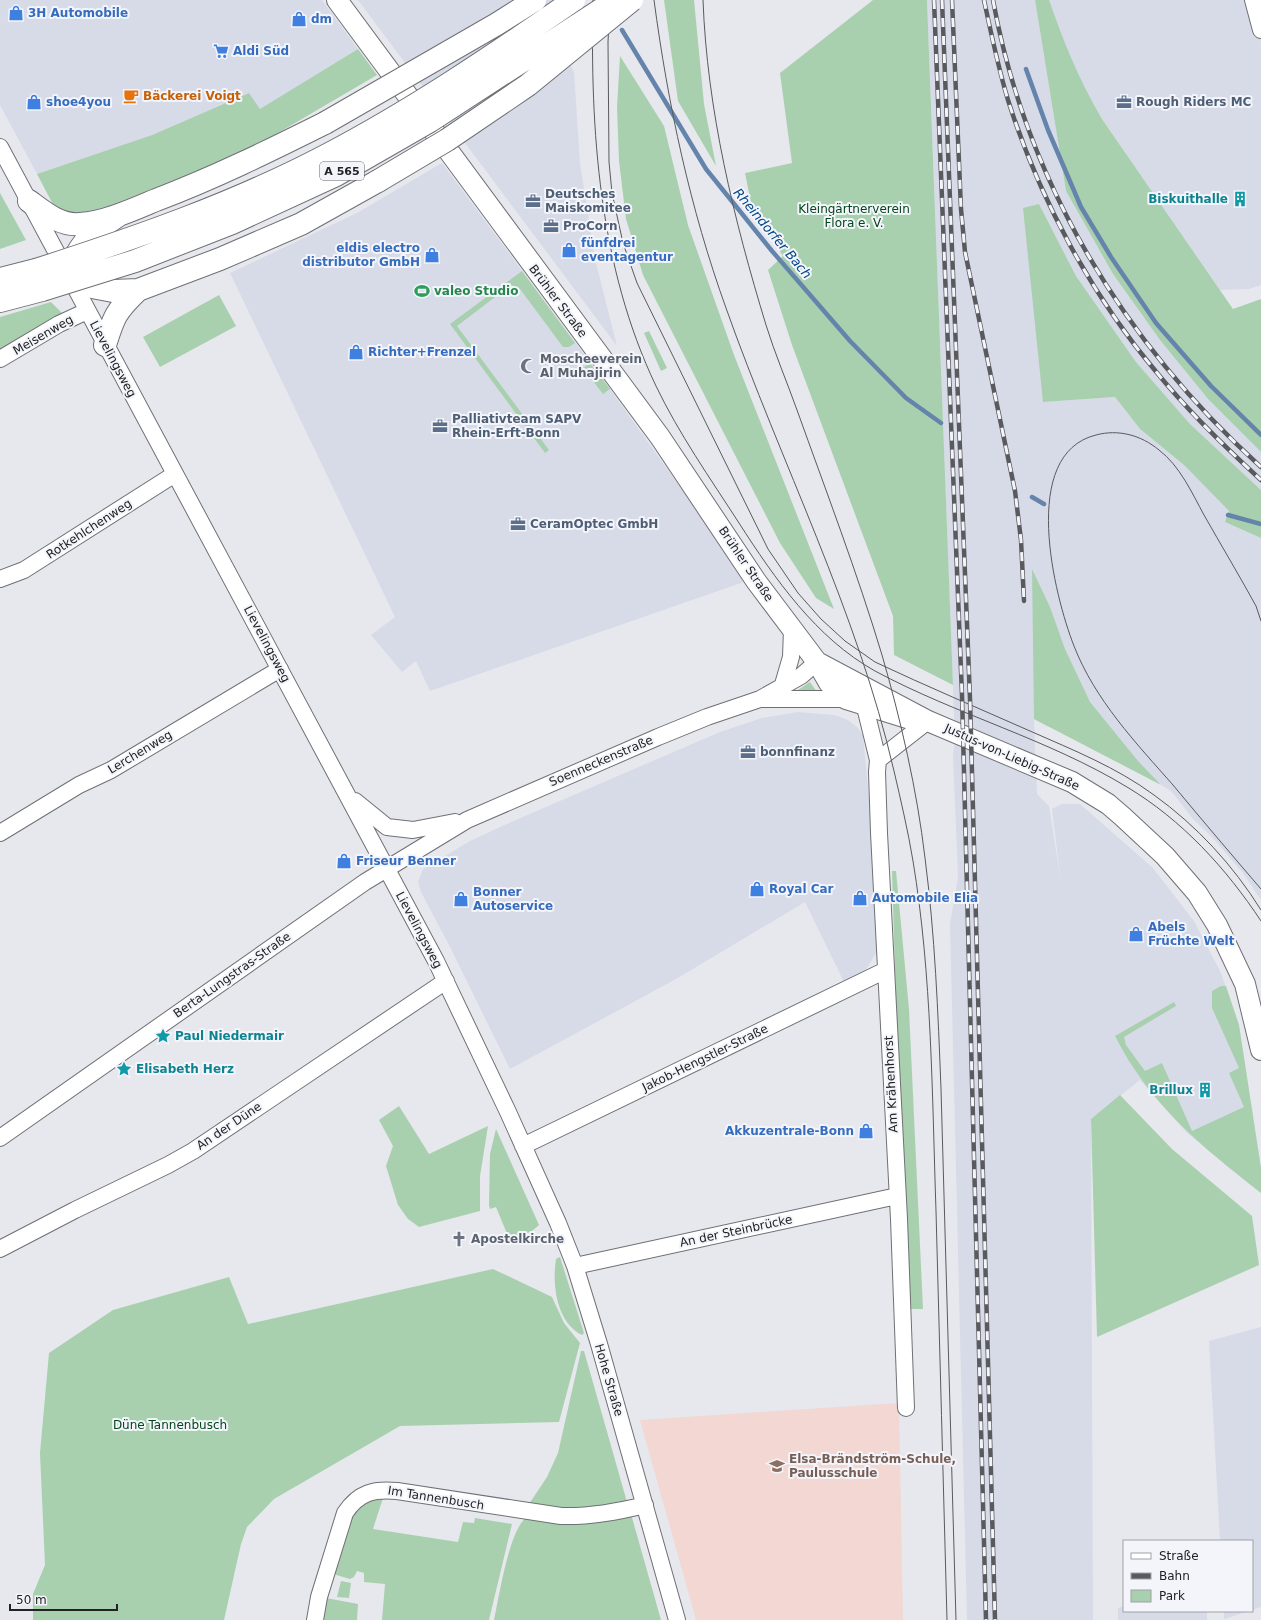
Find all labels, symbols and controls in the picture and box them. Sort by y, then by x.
shop icon: 3H Automobile [7,4,25,22]
place label: 3H Automobile [28,6,128,20]
shop icon: dm [290,10,308,28]
place label: dm [311,12,332,26]
supermarket icon: Aldi Süd [212,42,230,60]
place label: Aldi Süd [233,44,289,58]
cafe icon: Bäckerei Voigt [122,87,140,105]
place label: Bäckerei Voigt [143,89,241,103]
shop icon: shoe4you [25,93,43,111]
office icon: Rough Riders MC [1115,93,1133,111]
place label: shoe4you [46,95,111,109]
place label: Rough Riders MC [1136,95,1252,109]
road number: A 565 [320,162,364,180]
water label: Rheindorfer Bach [731,185,815,281]
place label: Deutsches Maiskomitee [545,187,631,215]
building icon: Biskuithalle [1231,190,1249,208]
office icon: Deutsches Maiskomitee [524,192,542,210]
place label: Biskuithalle [1148,192,1228,206]
park label: Kleingärtnerverein Flora e. V. [798,202,910,230]
office icon: ProCorn [542,217,560,235]
place label: ProCorn [563,219,617,233]
place label: fünfdrei eventagentur [581,236,673,264]
place label: eldis electro distributor GmbH [302,241,420,269]
shop icon: fünfdrei eventagentur [560,241,578,259]
shop icon: eldis electro distributor GmbH [423,246,441,264]
street label: Brühler Straße [526,262,590,340]
sports icon: valeo Studio [413,282,431,300]
place label: valeo Studio [434,284,518,298]
street label: Meisenweg [10,312,76,358]
street label: Lievelingsweg [87,318,139,400]
shop icon: Richter+Frenzel [347,343,365,361]
place label: Richter+Frenzel [368,345,476,359]
place label: Moscheeverein Al Muhajirin [540,352,642,380]
mosque icon: Moscheeverein Al Muhajirin [519,357,537,375]
place label: Palliativteam SAPV Rhein-Erft-Bonn [452,412,582,440]
office icon: Palliativteam SAPV Rhein-Erft-Bonn [431,417,449,435]
street label: Rotkehlchenweg [44,496,134,562]
office icon: CeramOptec GmbH [509,515,527,533]
place label: CeramOptec GmbH [530,517,658,531]
street label: Brühler Straße [716,524,776,604]
street label: Lievelingsweg [241,603,293,685]
street label: Justus-von-Liebig-Straße [941,720,1082,793]
street label: Lerchenweg [105,727,175,777]
street label: Soenneckenstraße [547,733,655,789]
office icon: bonnfinanz [739,743,757,761]
place label: bonnfinanz [760,745,835,759]
shop icon: Friseur Benner [335,852,353,870]
place label: Friseur Benner [356,854,456,868]
shop icon: Royal Car [748,880,766,898]
place label: Royal Car [769,882,834,896]
place label: Bonner Autoservice [473,885,553,913]
street label: Lievelingsweg [393,889,445,971]
shop icon: Automobile Elia [851,889,869,907]
shop icon: Bonner Autoservice [452,890,470,908]
place label: Automobile Elia [872,891,978,905]
place label: Abels Früchte Welt [1148,920,1235,948]
shop icon: Abels Früchte Welt [1127,925,1145,943]
street label: Berta-Lungstras-Straße [171,929,293,1021]
street label: Jakob-Hengstler-Straße [639,1021,770,1095]
place icon: Paul Niedermair [154,1027,172,1045]
place label: Paul Niedermair [175,1029,284,1043]
street label: Am Krähenhorst [881,1035,901,1133]
place icon: Elisabeth Herz [115,1060,133,1078]
place label: Elisabeth Herz [136,1062,234,1076]
building icon: Brillux [1196,1081,1214,1099]
place label: Brillux [1149,1083,1193,1097]
street label: An der Düne [194,1099,264,1153]
shop icon: Akkuzentrale-Bonn [857,1122,875,1140]
place label: Akkuzentrale-Bonn [725,1124,854,1138]
street label: An der Steinbrücke [678,1212,794,1250]
church icon: Apostelkirche [450,1230,468,1248]
place label: Apostelkirche [471,1232,564,1246]
street label: Hohe Straße [592,1342,626,1418]
park label: Düne Tannenbusch [113,1418,227,1432]
place label: Elsa-Brändström-Schule, Paulusschule [789,1452,956,1480]
school or university icon: Elsa-Brändström-Schule, Paulusschule [768,1457,786,1475]
street label: Im Tannenbusch [387,1483,485,1513]
legend [1123,1540,1253,1612]
text: Straße [1159,1549,1199,1563]
text: Bahn [1159,1569,1190,1583]
scale bar [10,1586,117,1612]
text: Park [1159,1589,1185,1603]
text: 50 m [16,1593,47,1607]

